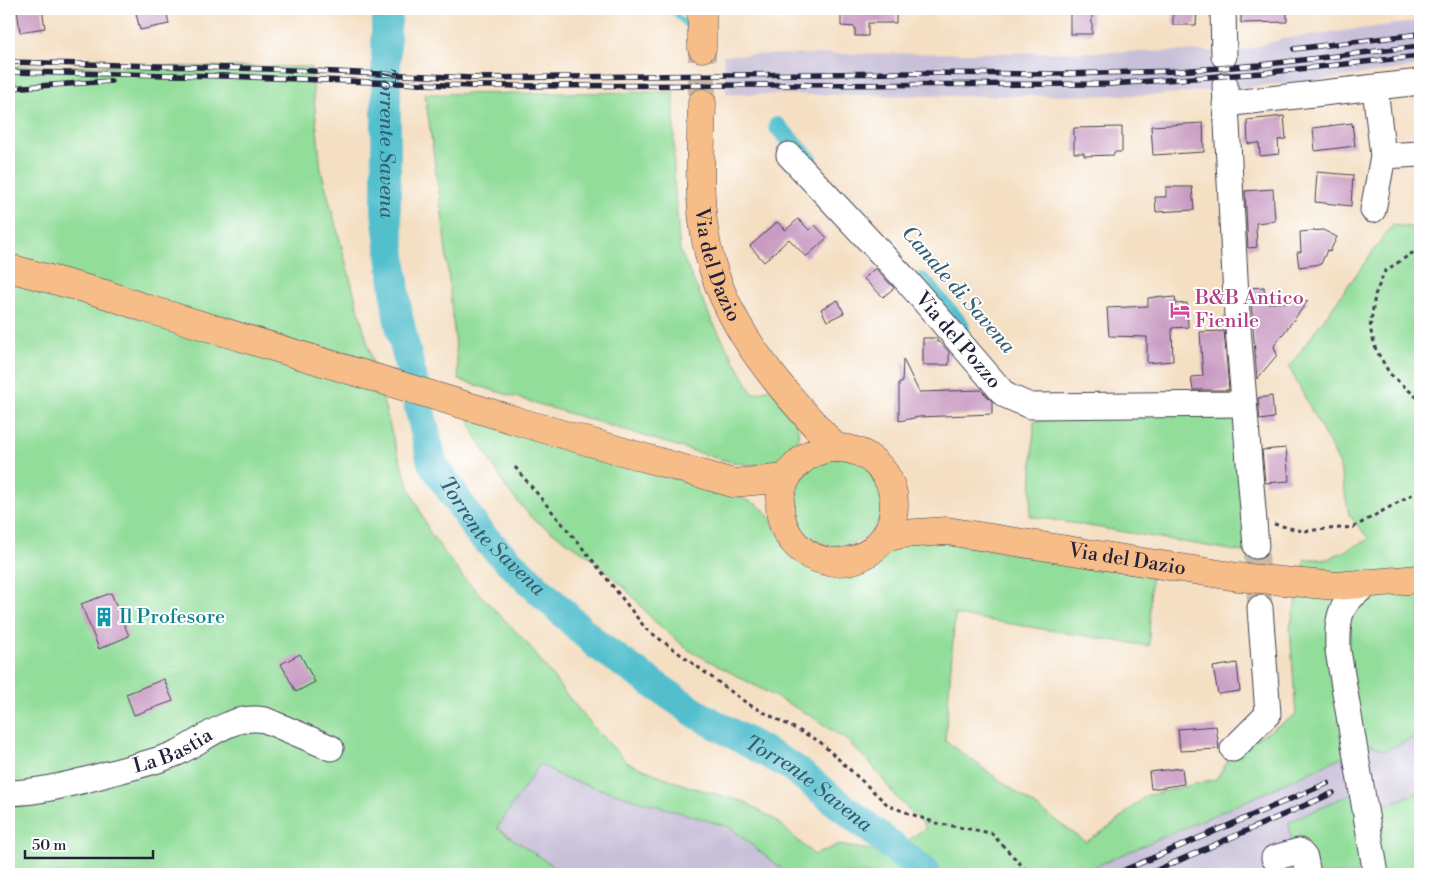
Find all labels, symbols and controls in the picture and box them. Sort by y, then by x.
water label: Torrente Savena [373,67,400,220]
street label: Via del Dazio [689,205,746,326]
water label: Canale di Savena [896,221,1021,359]
street label: Via del Pozzo [909,286,1007,394]
place label: B&B Antico Fienile [1194,286,1304,334]
hotel icon: B&B Antico Fienile [1169,299,1191,321]
water label: Torrente Savena [433,472,551,602]
street label: Via del Dazio [1066,538,1188,581]
place label: Il Profesore [119,605,225,630]
building icon: Il Profesore [93,606,115,628]
street label: La Bastia [130,722,218,779]
water label: Torrente Savena [740,730,877,839]
scale bar [25,828,152,860]
text: 50 m [32,836,66,855]

